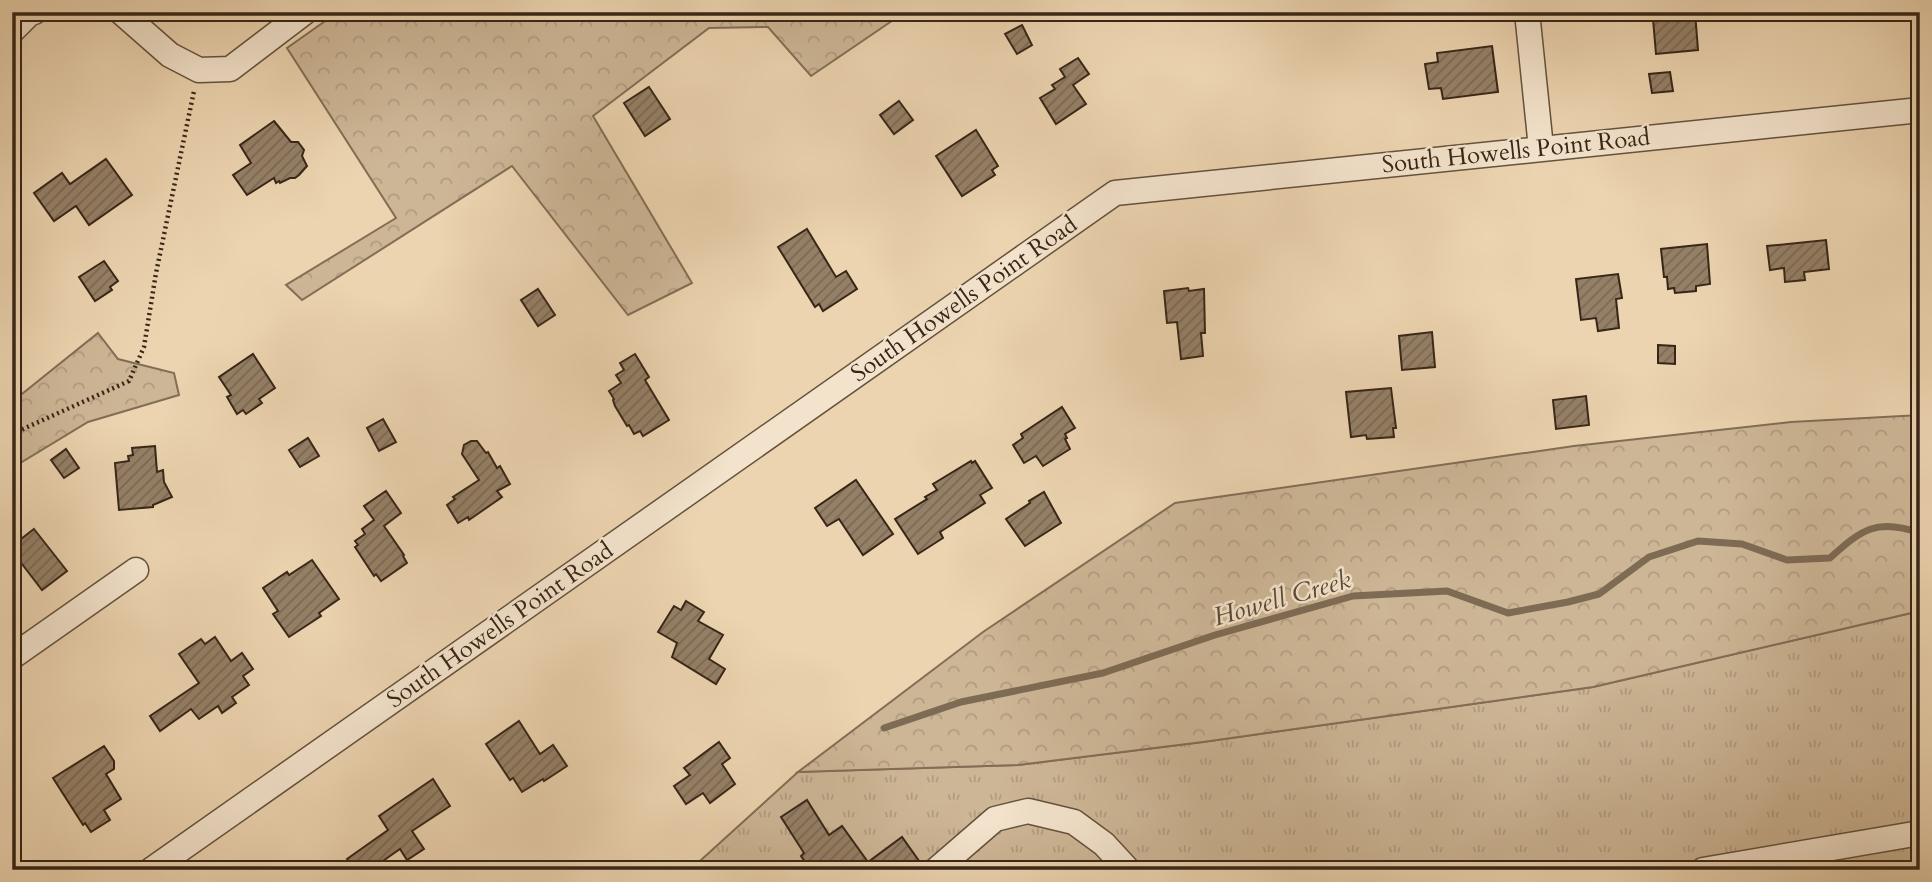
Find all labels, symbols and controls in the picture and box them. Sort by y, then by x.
street label: South Howells Point Road [1380,120,1652,181]
street label: South Howells Point Road [844,208,1084,390]
street label: South Howells Point Road [380,534,620,716]
water label: Howell Creek [1209,562,1355,634]

